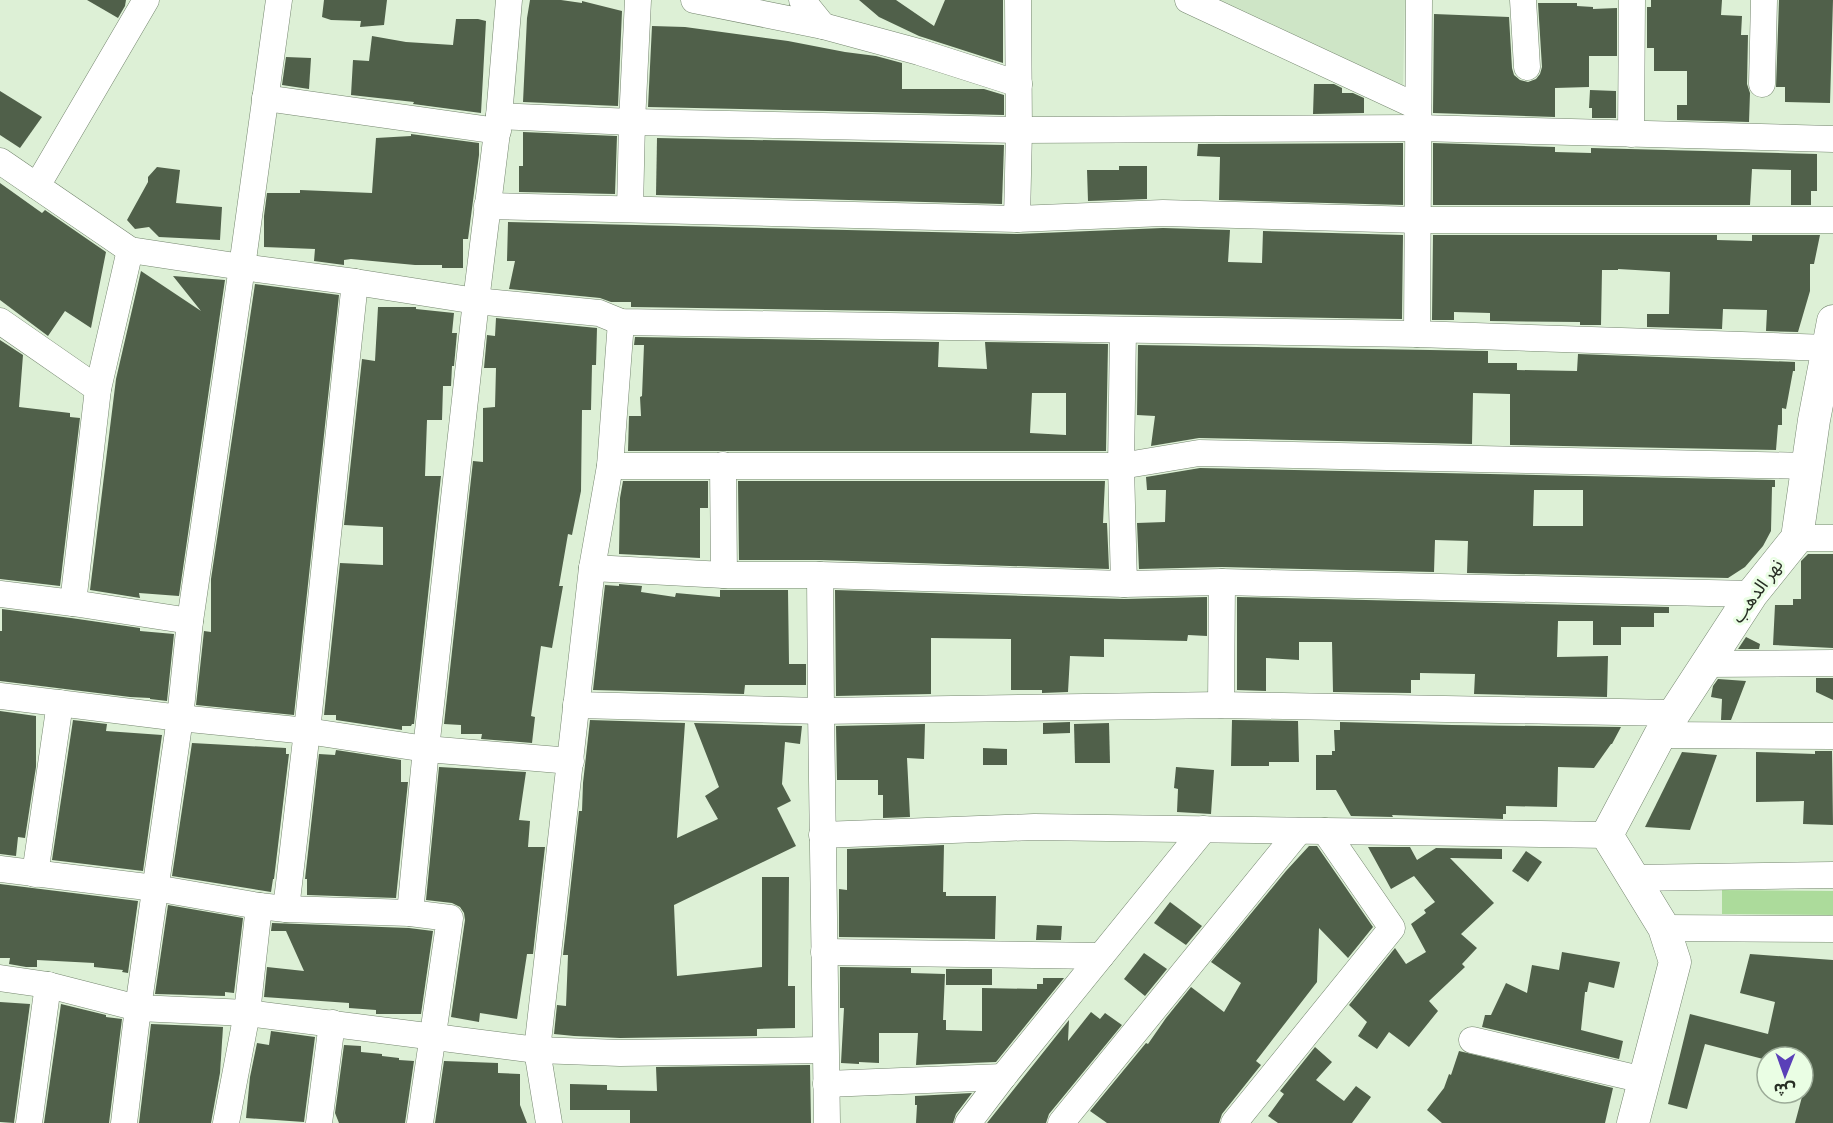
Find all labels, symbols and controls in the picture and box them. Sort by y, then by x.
street label: نهر الدهب [1726,555,1788,627]
north arrow [1755,1045,1815,1105]
text: ش [1774,1080,1796,1099]

